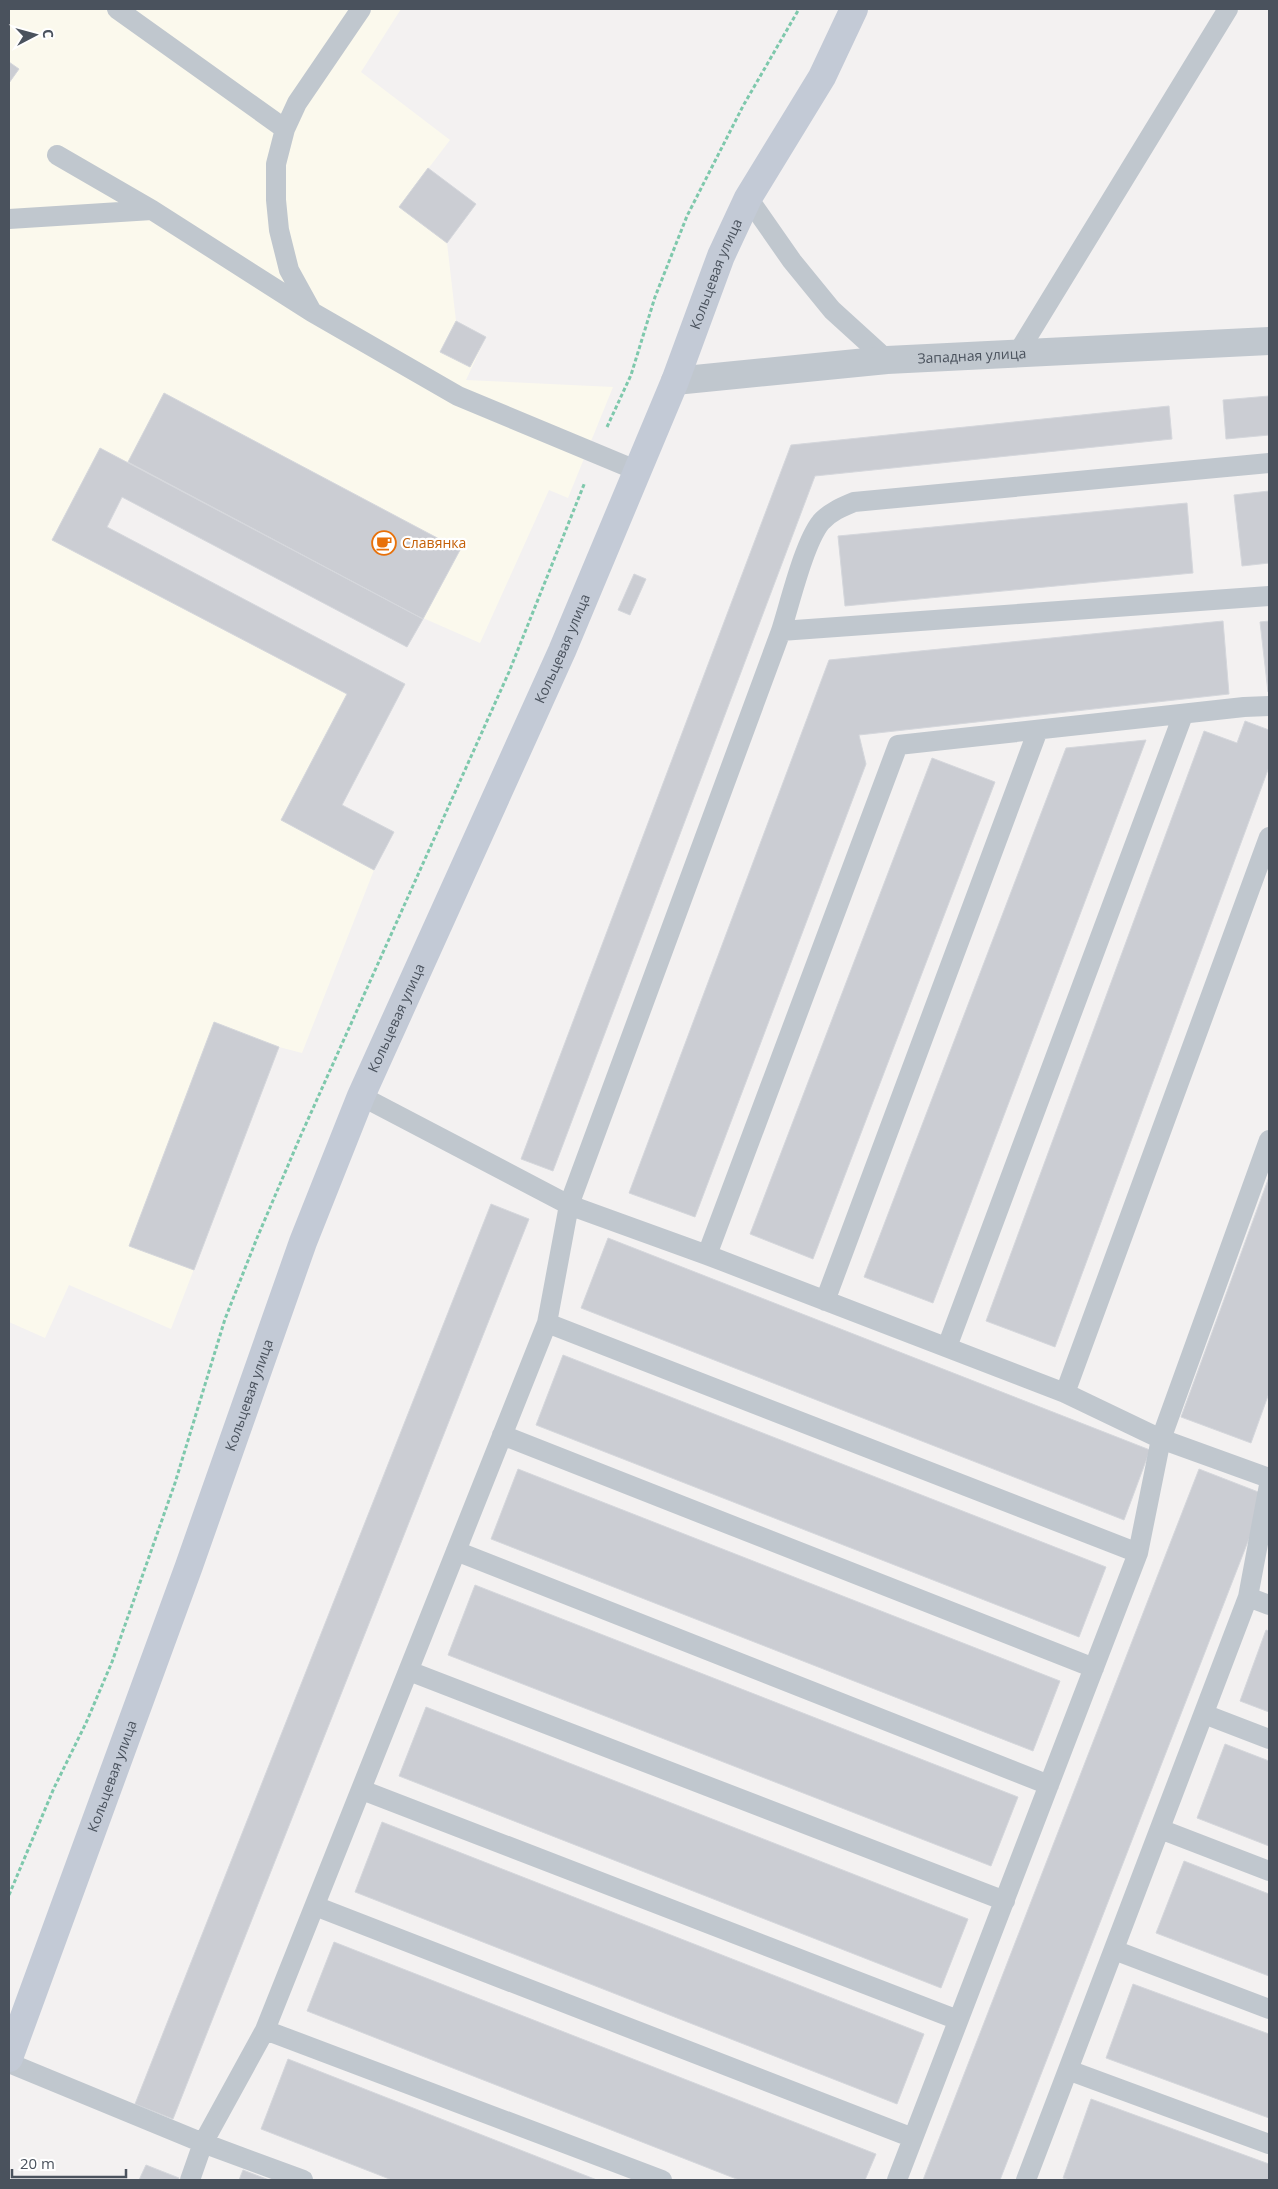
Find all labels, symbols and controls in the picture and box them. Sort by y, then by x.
north arrow [10,10,60,60]
text: С [39,28,58,39]
street label: Кольцевая улица [685,215,746,332]
street label: Западная улица [917,343,1027,367]
cafe icon: Славянка [371,530,397,556]
place label: Славянка [402,533,466,552]
street label: Кольцевая улица [530,591,594,706]
street label: Кольцевая улица [363,960,429,1075]
street label: Кольцевая улица [220,1336,277,1454]
street label: Кольцевая улица [82,1718,141,1835]
scale bar [12,2146,126,2178]
text: 20 m [20,2153,55,2173]

